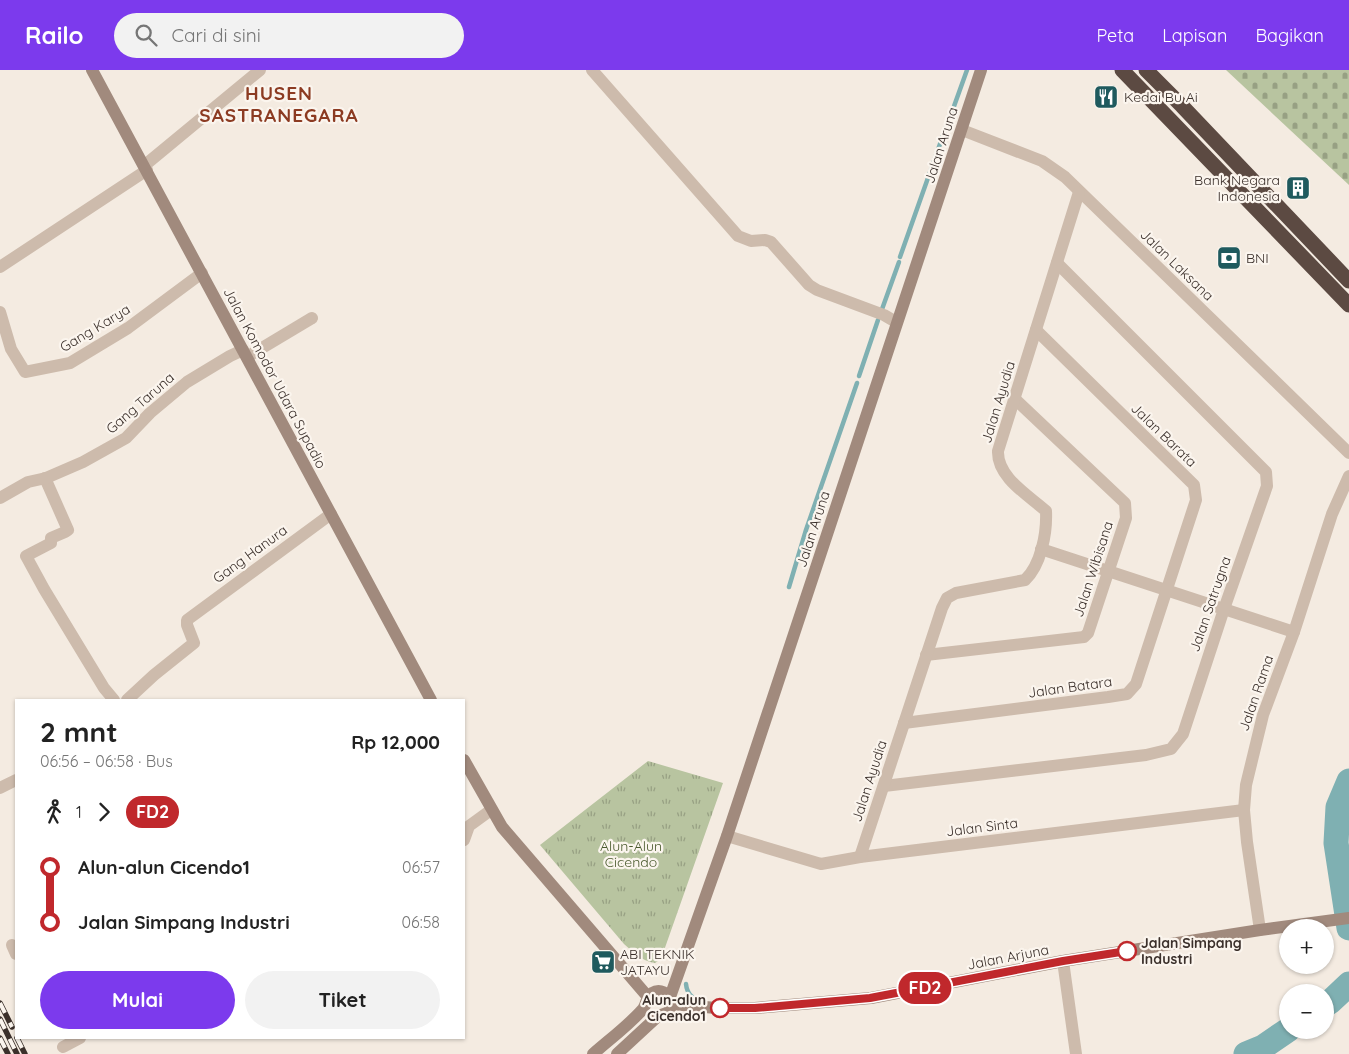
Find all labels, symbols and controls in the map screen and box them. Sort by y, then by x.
search box [114,13,464,58]
text: Railo [25,20,84,50]
icon: search [132,21,160,49]
text: Cari di sini [172,23,261,47]
text: Peta [1097,24,1134,47]
text: Lapisan [1162,24,1227,47]
text: Bagikan [1255,24,1324,47]
district label: HUSEN SASTRANEGARA [199,81,359,127]
restaurant icon: Kedai Bu Ai [1093,84,1119,110]
place label: Kedai Bu Ai [1124,88,1198,106]
street label: Jalan Aruna [920,105,962,185]
place label: Bank Negara Indonesia [1194,171,1280,205]
building icon: Bank Negara Indonesia [1285,175,1311,201]
street label: Jalan Laksana [1137,225,1217,305]
bank icon: BNI [1216,245,1242,271]
place label: BNI [1246,249,1269,267]
street label: Jalan Komodor Udara Supadio [220,284,330,472]
street label: Gang Karya [57,300,133,356]
street label: Jalan Ayudia [977,359,1019,445]
street label: Gang Taruna [102,368,178,438]
street label: Jalan Barata [1127,399,1201,471]
street label: Jalan Aruna [792,489,834,569]
street label: Jalan Wibisana [1069,519,1117,619]
street label: Gang Hanura [209,521,291,587]
street label: Jalan Satrugna [1185,554,1235,654]
street label: Jalan Rama [1235,653,1277,733]
street label: Jalan Batara [1027,672,1113,702]
text: 2 mnt [40,714,118,749]
text: Rp 12,000 [351,730,440,754]
street label: Jalan Ayudia [847,738,891,824]
text: 06:56 – 06:58 · Bus [40,751,173,771]
icon: walk [40,798,68,826]
icon: forward [90,798,118,826]
text: FD2 [136,800,169,823]
text: 1 [76,802,82,822]
street label: Jalan Sinta [945,814,1019,840]
park label: Alun-Alun Cicendo [600,837,662,871]
text: Alun-alun Cicendo1 [78,855,250,879]
text: 06:57 [402,857,440,877]
text: Jalan Simpang Industri [78,910,290,934]
text: 06:58 [402,912,440,932]
map controls [1279,919,1334,1039]
button: + [1279,919,1334,974]
place label: Jalan Simpang Industri [1141,934,1242,968]
street label: Jalan Arjuna [966,940,1050,974]
marker: Jalan Simpang Industri [1117,941,1137,961]
place label: ABI TEKNIK JATAYU [620,945,695,979]
supermarket icon: ABI TEKNIK JATAYU [590,949,616,975]
button: Mulai [40,971,235,1029]
button: Tiket [245,971,440,1029]
line badge: FD2 [896,972,954,1004]
text: FD2 [908,976,942,999]
button: − [1279,984,1334,1039]
place label: Alun-alun Cicendo1 [642,991,706,1025]
marker: Alun-alun Cicendo1 [710,998,730,1018]

